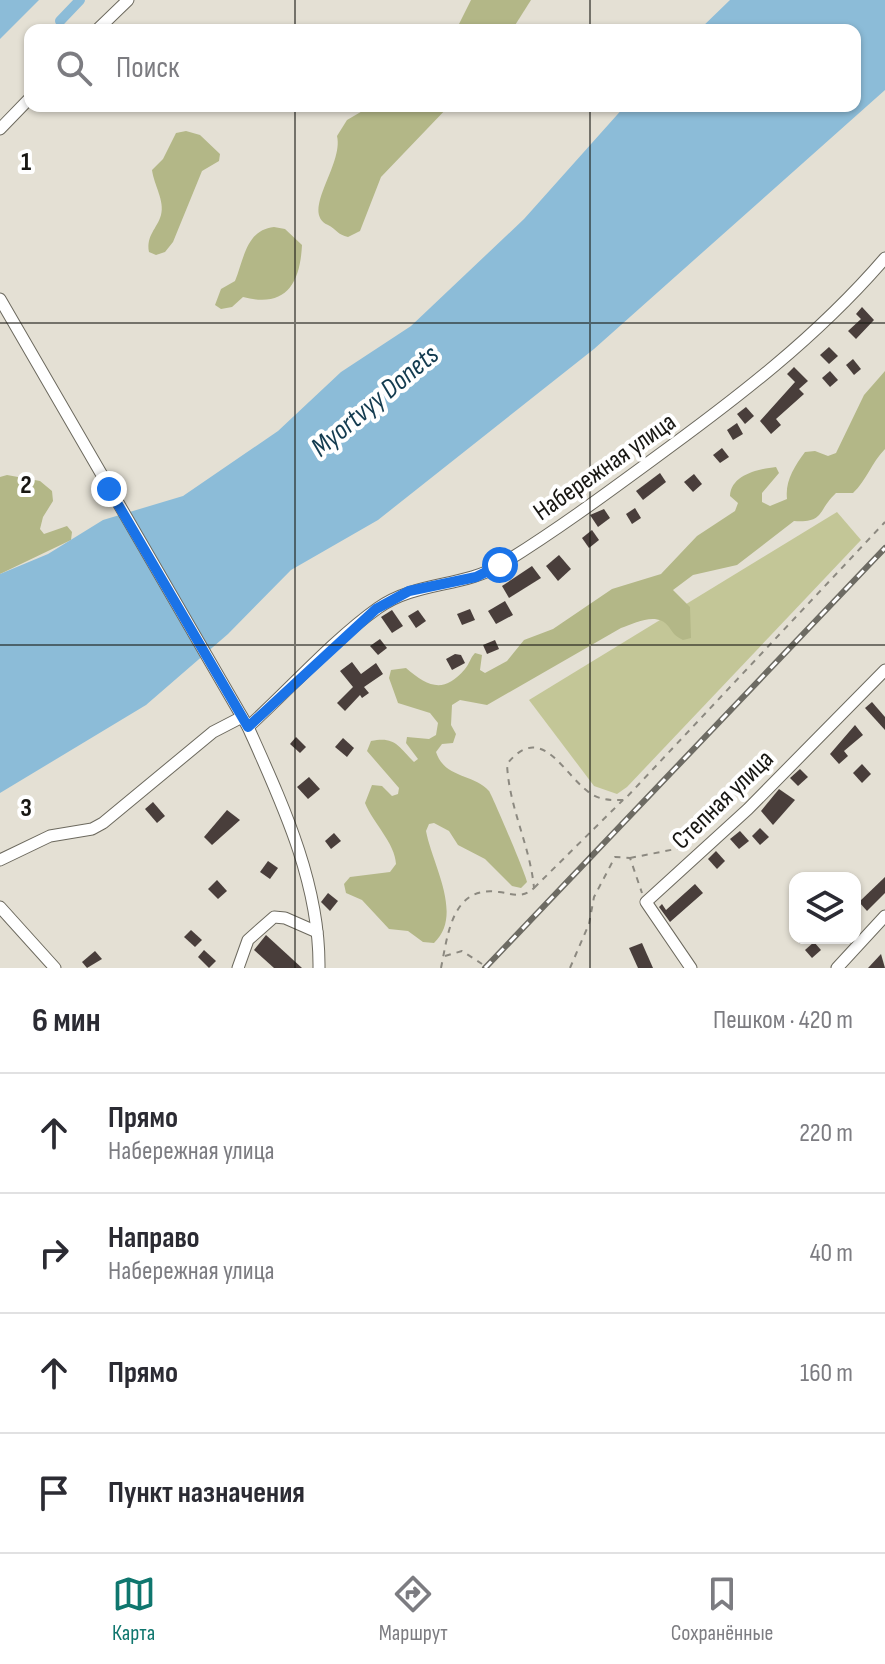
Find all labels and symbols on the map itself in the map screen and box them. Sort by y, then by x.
text: 1 [21,147,31,178]
water label: Myortvyy Donets [305,338,446,464]
street label: Набережная улица [528,407,682,528]
text: 2 [20,470,32,501]
route end [91,471,127,507]
route start [482,547,518,583]
street label: Степная улица [666,744,780,856]
text: 3 [20,793,32,824]

